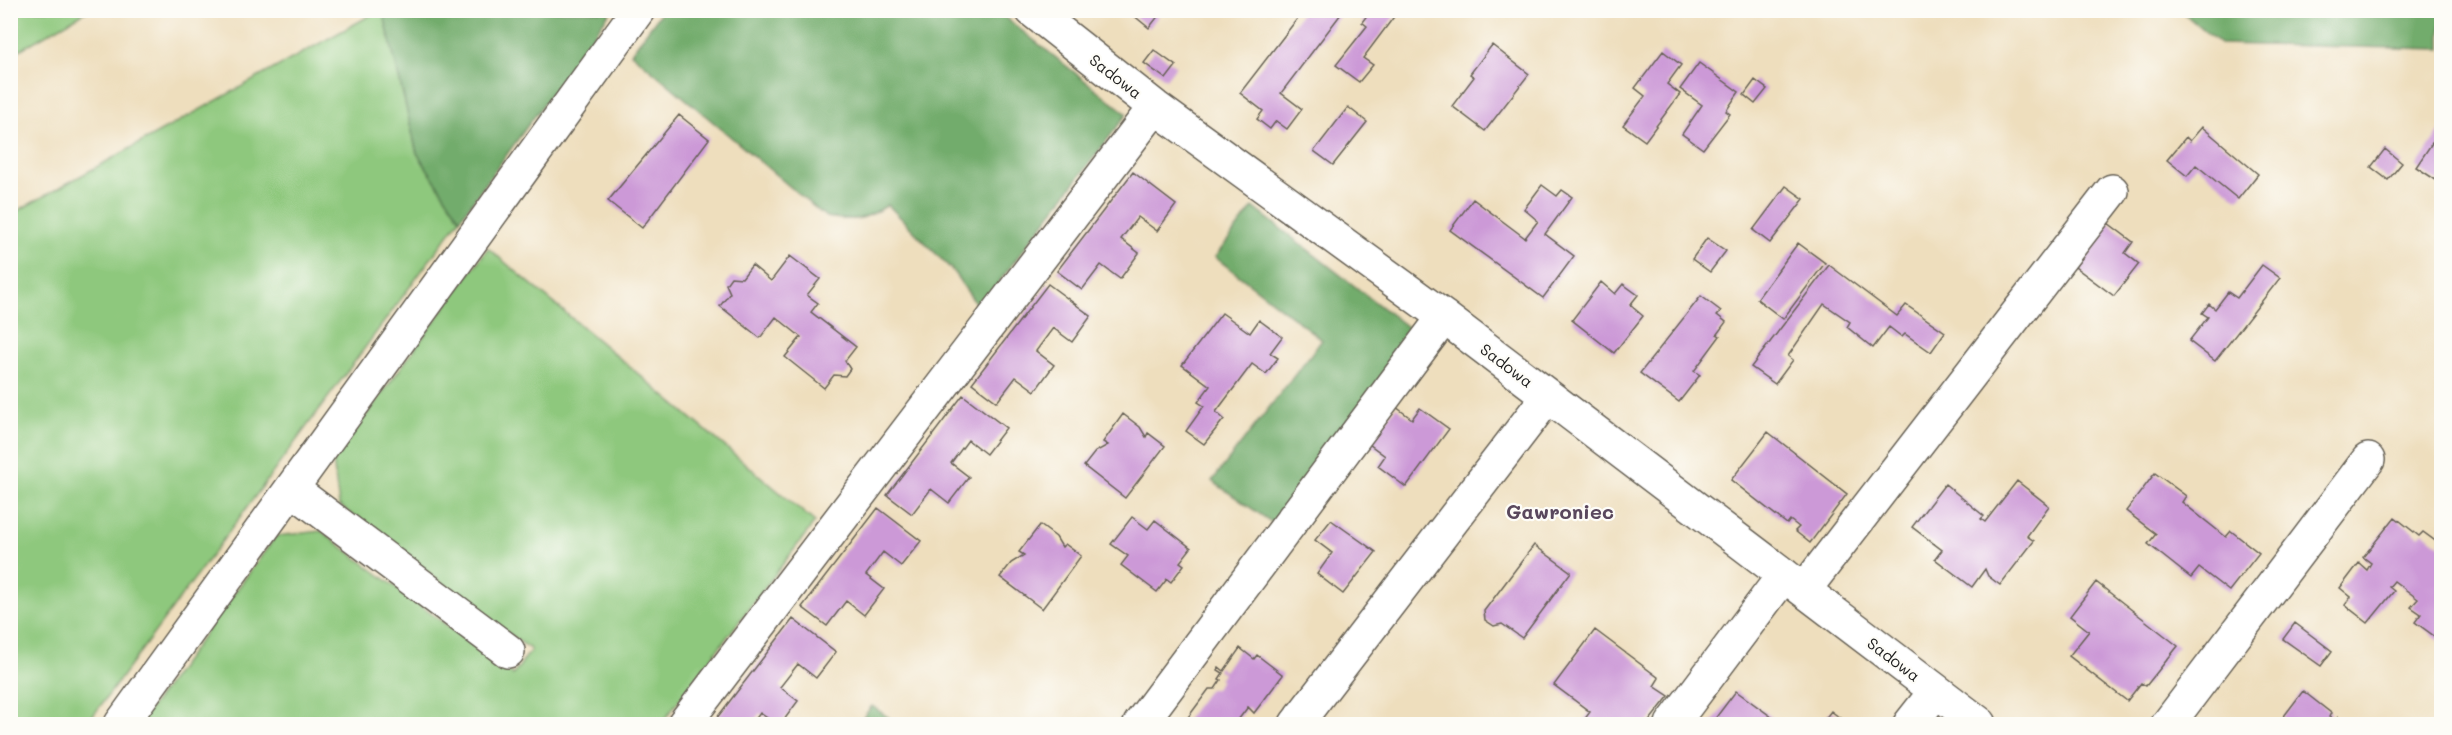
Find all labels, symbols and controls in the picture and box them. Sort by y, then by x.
street label: Sadowa [1086,49,1147,103]
street label: Sadowa [1476,338,1538,392]
district label: Gawroniec [1506,498,1614,524]
street label: Sadowa [1863,632,1925,686]

